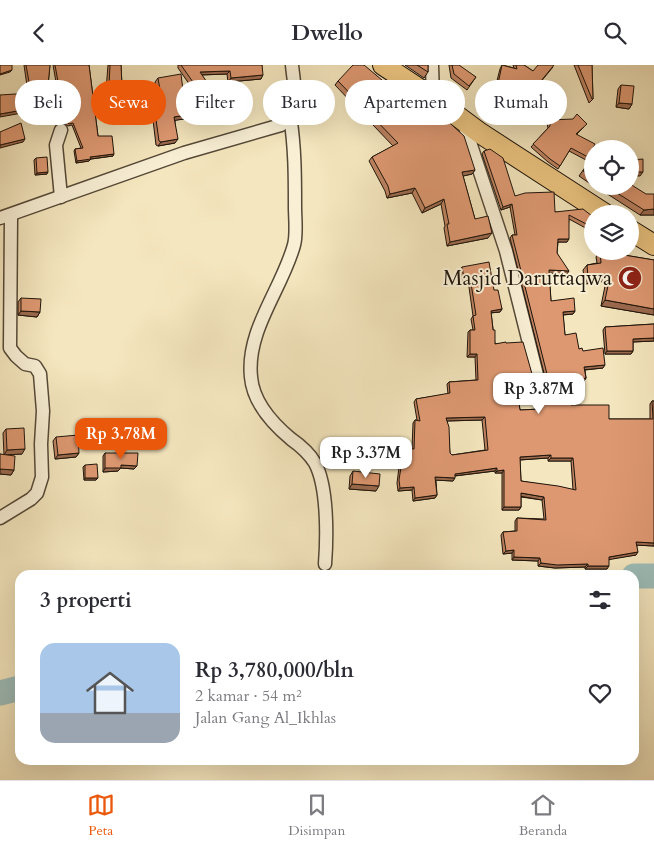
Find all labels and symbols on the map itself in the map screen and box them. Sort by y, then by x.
place label: Masjid Daruttaqwa [443,264,612,293]
mosque icon: Masjid Daruttaqwa [617,265,643,291]
pin: Rp 3.87M [487,373,591,415]
pin: Rp 3.78M [69,417,173,460]
pin: Rp 3.37M [314,437,418,479]

